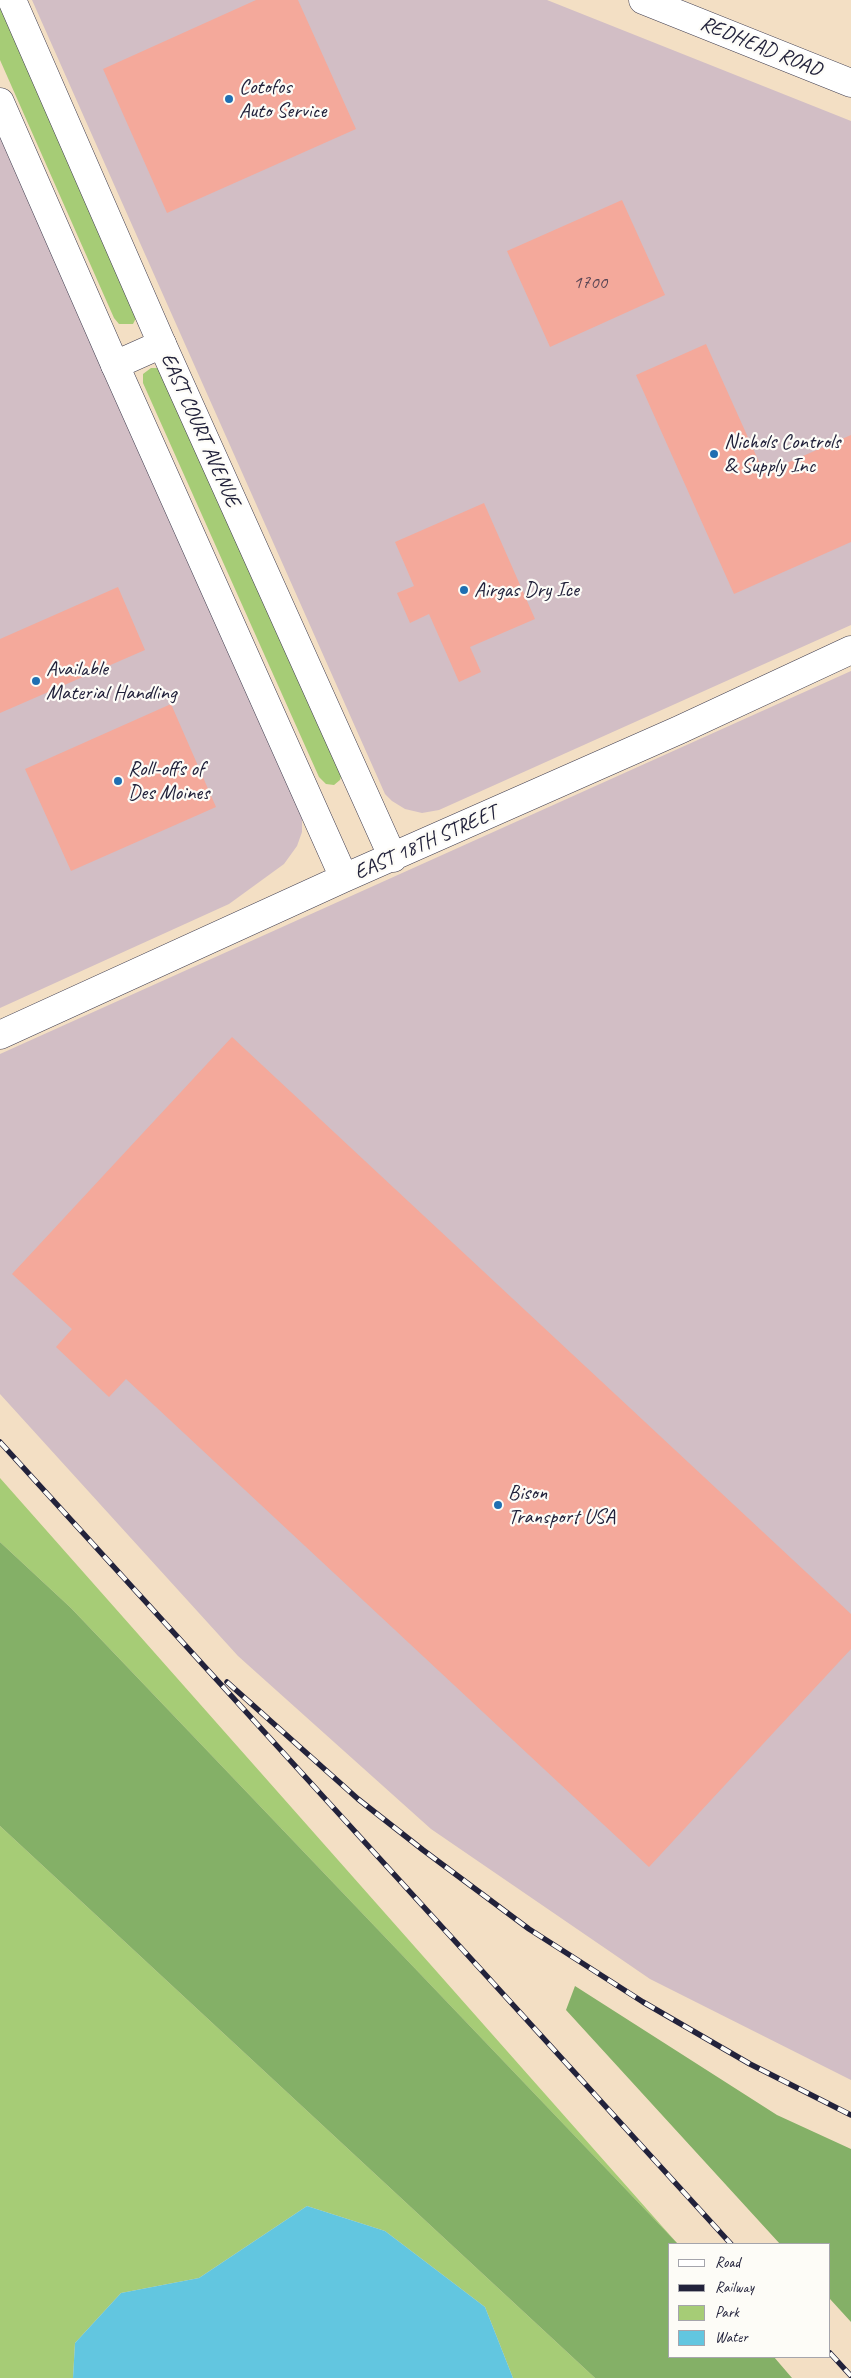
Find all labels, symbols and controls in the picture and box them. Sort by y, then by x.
street label: REDHEAD ROAD [697,11,825,83]
place label: Cotofos Auto Service [239,74,326,124]
marker: Cotofos Auto Service [223,93,235,105]
house number: 1700 [573,272,607,294]
street label: EAST COURT AVENUE [155,349,245,511]
place label: Nichols Controls & Supply Inc [724,429,841,479]
marker: Nichols Controls & Supply Inc [708,448,720,460]
place label: Airgas Dry Ice [474,577,579,603]
marker: Airgas Dry Ice [458,584,470,596]
place label: Available Material Handling [46,656,176,706]
marker: Available Material Handling [30,675,42,687]
place label: Roll-offs of Des Moines [128,756,209,806]
marker: Roll-offs of Des Moines [112,775,124,787]
street label: EAST 18TH STREET [351,800,501,886]
place label: Bison Transport USA [508,1480,615,1530]
marker: Bison Transport USA [492,1499,504,1511]
legend [668,2243,831,2358]
text: Road [715,2253,740,2272]
text: Railway [715,2278,754,2297]
text: Park [715,2303,739,2322]
text: Water [715,2328,748,2347]

